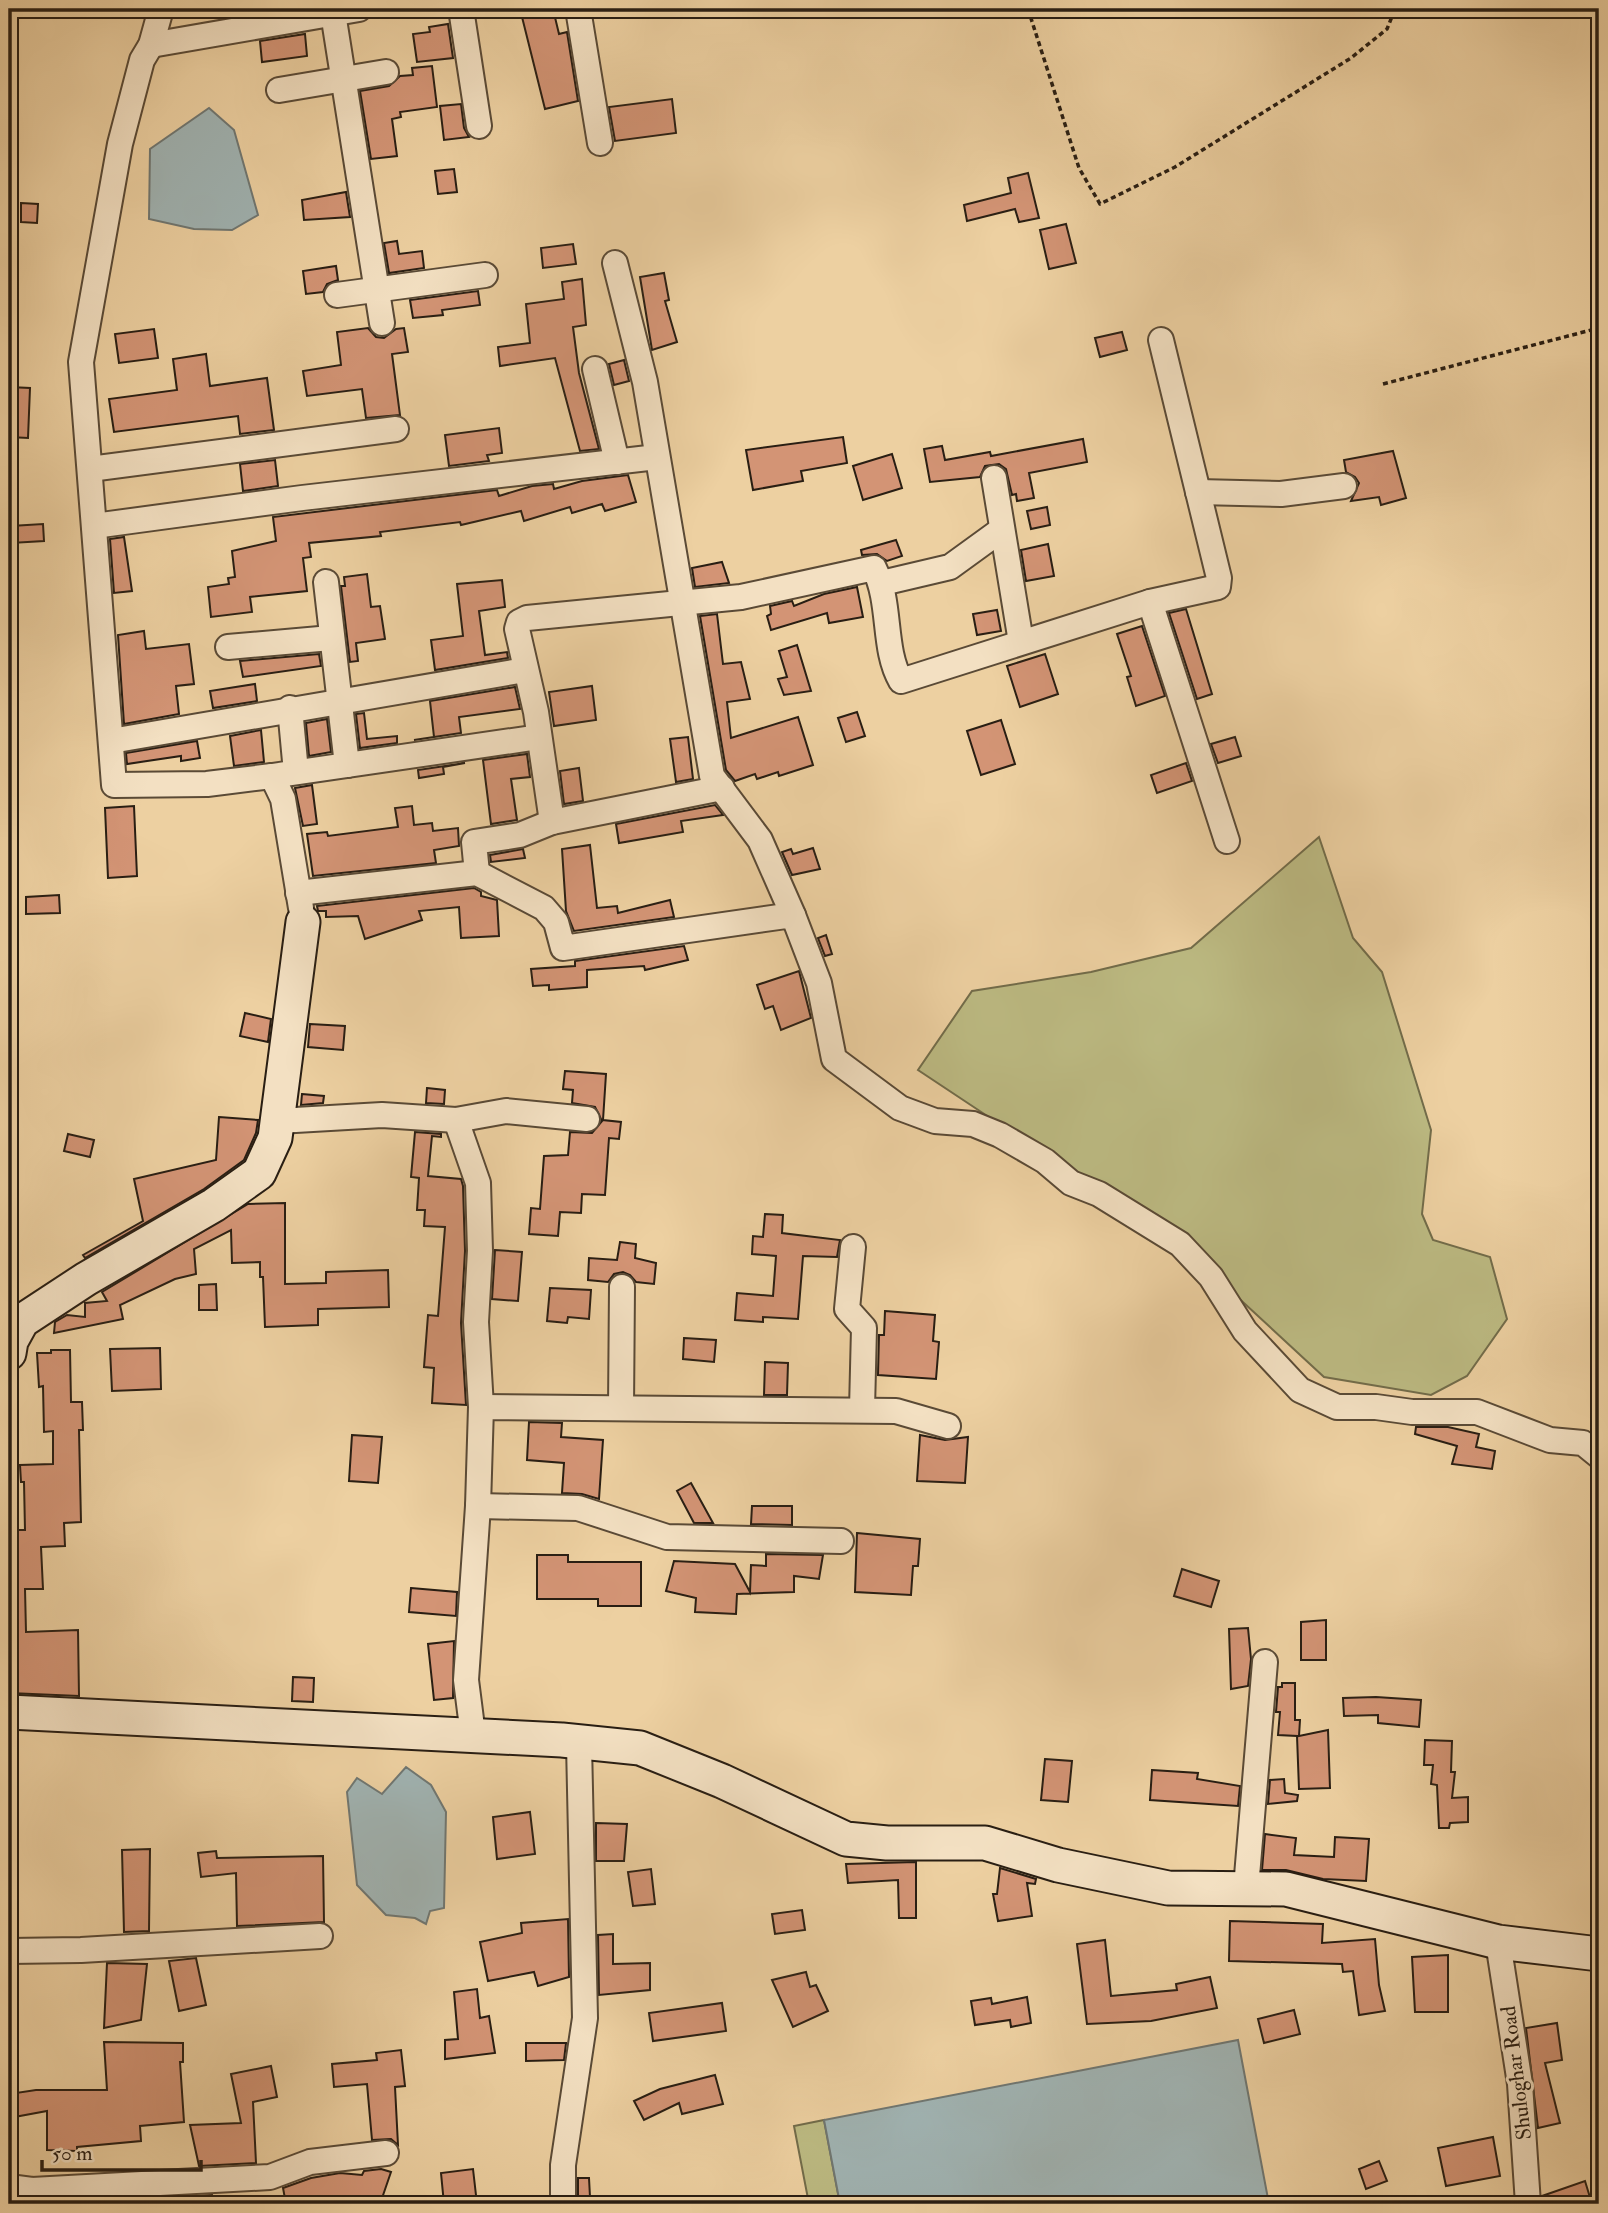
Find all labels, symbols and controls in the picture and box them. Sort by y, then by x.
street label: Shuloghar Road [1495,2004,1538,2142]
scale bar [42,2129,201,2173]
text: 50 m [52,2140,93,2167]

